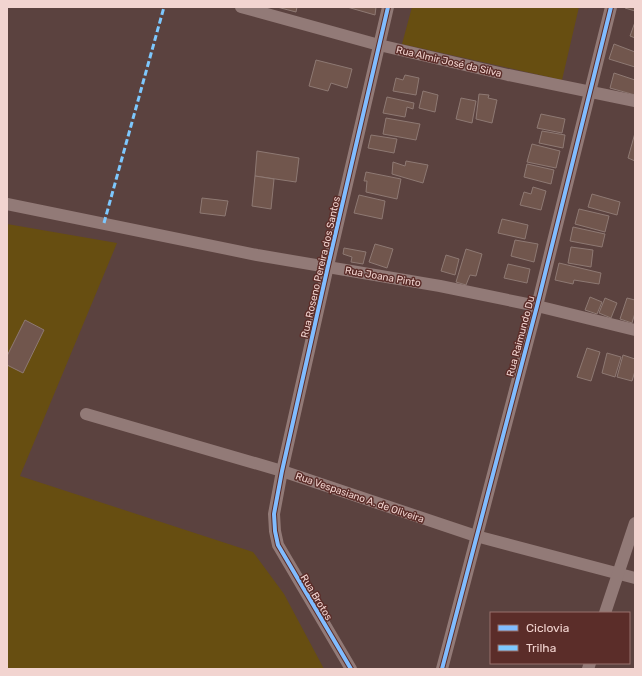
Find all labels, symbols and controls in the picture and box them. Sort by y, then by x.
street label: Rua Almir José da Silva [395,44,503,80]
street label: Rua Roseno Pereira dos Santos [299,195,343,339]
street label: Rua Joana Pinto [344,264,422,290]
street label: Rua Raimundo Du [504,295,538,378]
street label: Rua Vespasiano A. de Oliveira [294,470,426,526]
street label: Rua Brotos [298,572,335,623]
legend [490,612,630,664]
text: Ciclovia [526,621,569,635]
text: Trilha [526,641,556,655]

